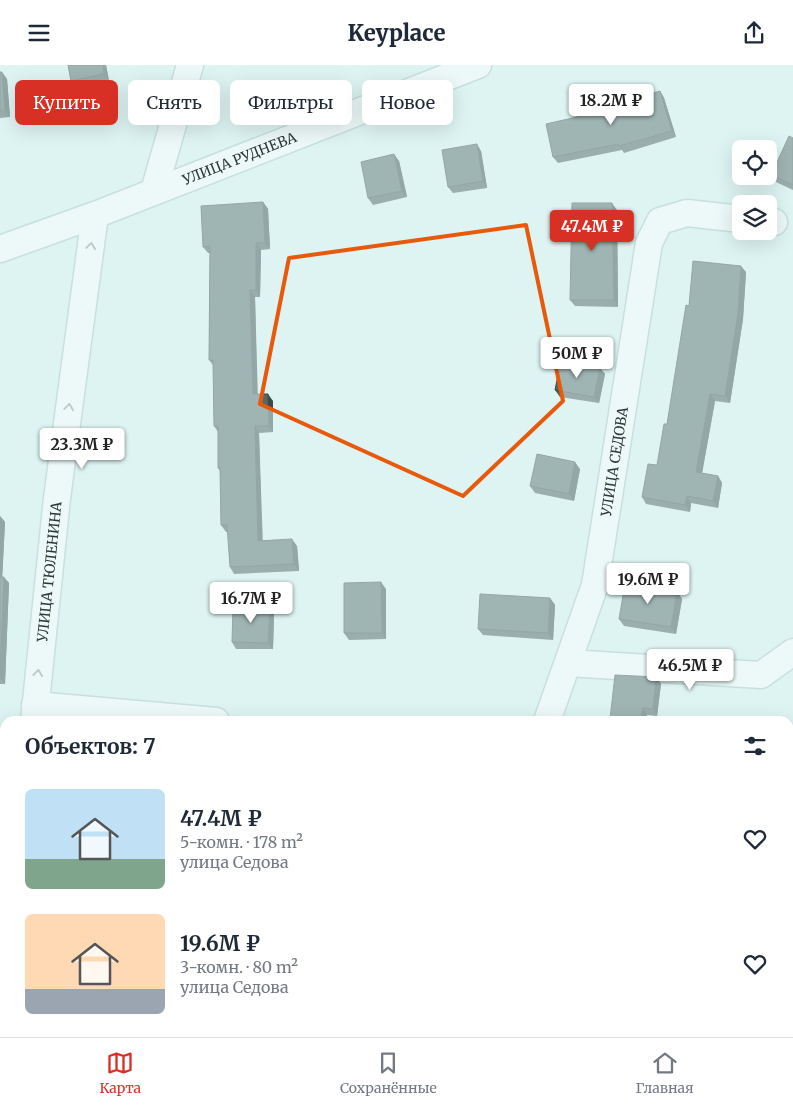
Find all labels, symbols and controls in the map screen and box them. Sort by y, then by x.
icon: menu [25,19,53,47]
text: Keyplace [347,19,446,47]
icon: share [740,19,768,47]
chip: Купить [15,80,118,125]
chip: Снять [128,80,220,125]
chip: Фильтры [230,80,352,125]
chip: Новое [362,80,453,125]
pin: 18.2M ₽ [565,83,657,126]
text: 18.2M ₽ [580,90,642,110]
street label: УЛИЦА РУДНЕВА [179,128,299,189]
map controls [732,140,777,240]
button: locate [732,140,777,185]
button: layers [732,195,777,240]
pin: 47.4M ₽ [546,209,638,252]
text: 47.4M ₽ [561,216,623,236]
one-way arrow [85,242,96,250]
pin: 50M ₽ [542,337,612,379]
text: 50M ₽ [551,343,603,363]
one-way arrow [64,403,74,411]
street label: УЛИЦА СЕДОВА [597,405,632,519]
pin: 23.3M ₽ [36,427,128,470]
text: 23.3M ₽ [51,434,113,454]
street label: УЛИЦА ТЮЛЕНИНА [33,501,66,644]
pin: 19.6M ₽ [602,563,694,605]
text: 19.6M ₽ [617,569,679,589]
pin: 16.7M ₽ [205,581,297,624]
text: 16.7M ₽ [221,588,281,608]
pin: 46.5M ₽ [644,649,736,691]
text: 46.5M ₽ [658,655,722,675]
one-way arrow [32,668,43,676]
icon: filters [741,732,769,760]
text: Объектов: 7 [25,733,156,760]
text: 47.4M ₽ [180,805,262,832]
icon: home [65,809,125,869]
icon: heart [741,825,769,853]
text: 5-комн. · 178 m² [180,832,303,852]
text: улица Седова [180,852,289,872]
text: 19.6M ₽ [180,930,260,957]
icon: home [65,934,125,994]
icon: heart [741,950,769,978]
text: 3-комн. · 80 m² [180,957,298,977]
text: улица Седова [180,977,289,997]
tab: Карта [99,1049,141,1097]
tab: Сохранённые [340,1049,437,1097]
tab: Главная [636,1049,694,1097]

